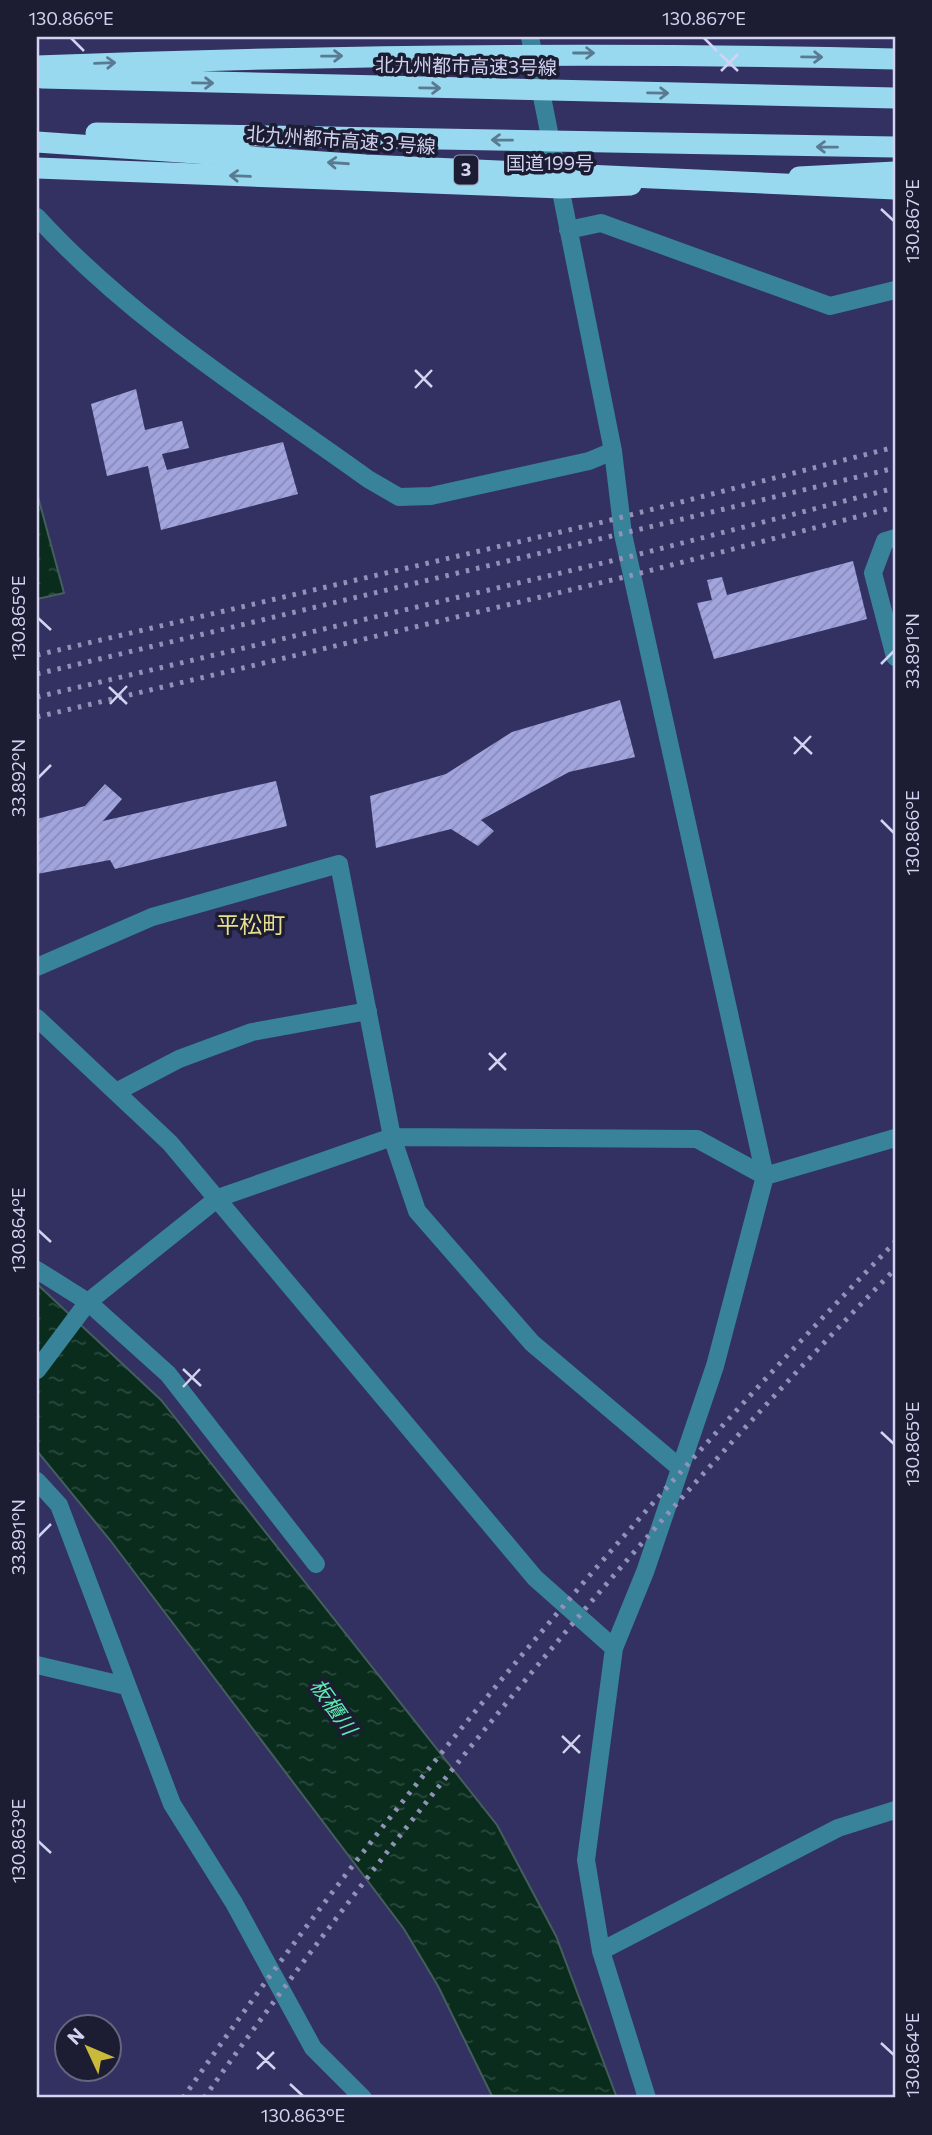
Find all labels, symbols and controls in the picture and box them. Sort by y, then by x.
text: 130.866°E [28,7,114,29]
text: 130.867°E [662,7,746,29]
one-way arrow [573,47,596,60]
one-way arrow [321,49,344,63]
one-way arrow [800,50,823,63]
street label: 北九州都市高速3号線 [375,52,557,79]
one-way arrow [93,57,116,70]
one-way arrow [191,76,214,90]
one-way arrow [419,81,442,95]
one-way arrow [646,86,669,99]
street label: 北九州都市高速３号線 [245,121,437,158]
one-way arrow [490,133,513,147]
one-way arrow [816,140,839,154]
street label: 国道199号 [506,151,594,174]
road number: 3 [454,155,478,184]
one-way arrow [327,156,349,169]
one-way arrow [228,169,251,182]
text: 130.867°E [901,179,923,263]
text: 130.865°E [7,576,29,660]
text: 33.891°N [901,613,923,689]
text: 33.892°N [7,739,29,817]
text: 130.866°E [901,790,923,876]
district label: 平松町 [217,910,286,938]
text: 130.864°E [7,1187,29,1273]
text: 130.865°E [901,1402,923,1486]
text: 33.891°N [7,1499,29,1575]
water label: 板櫃川 [306,1673,364,1741]
text: 130.863°E [7,1799,29,1883]
north arrow [52,2012,122,2082]
text: 130.864°E [901,2012,923,2098]
text: N [62,2023,89,2049]
text: 130.863°E [261,2104,345,2126]

